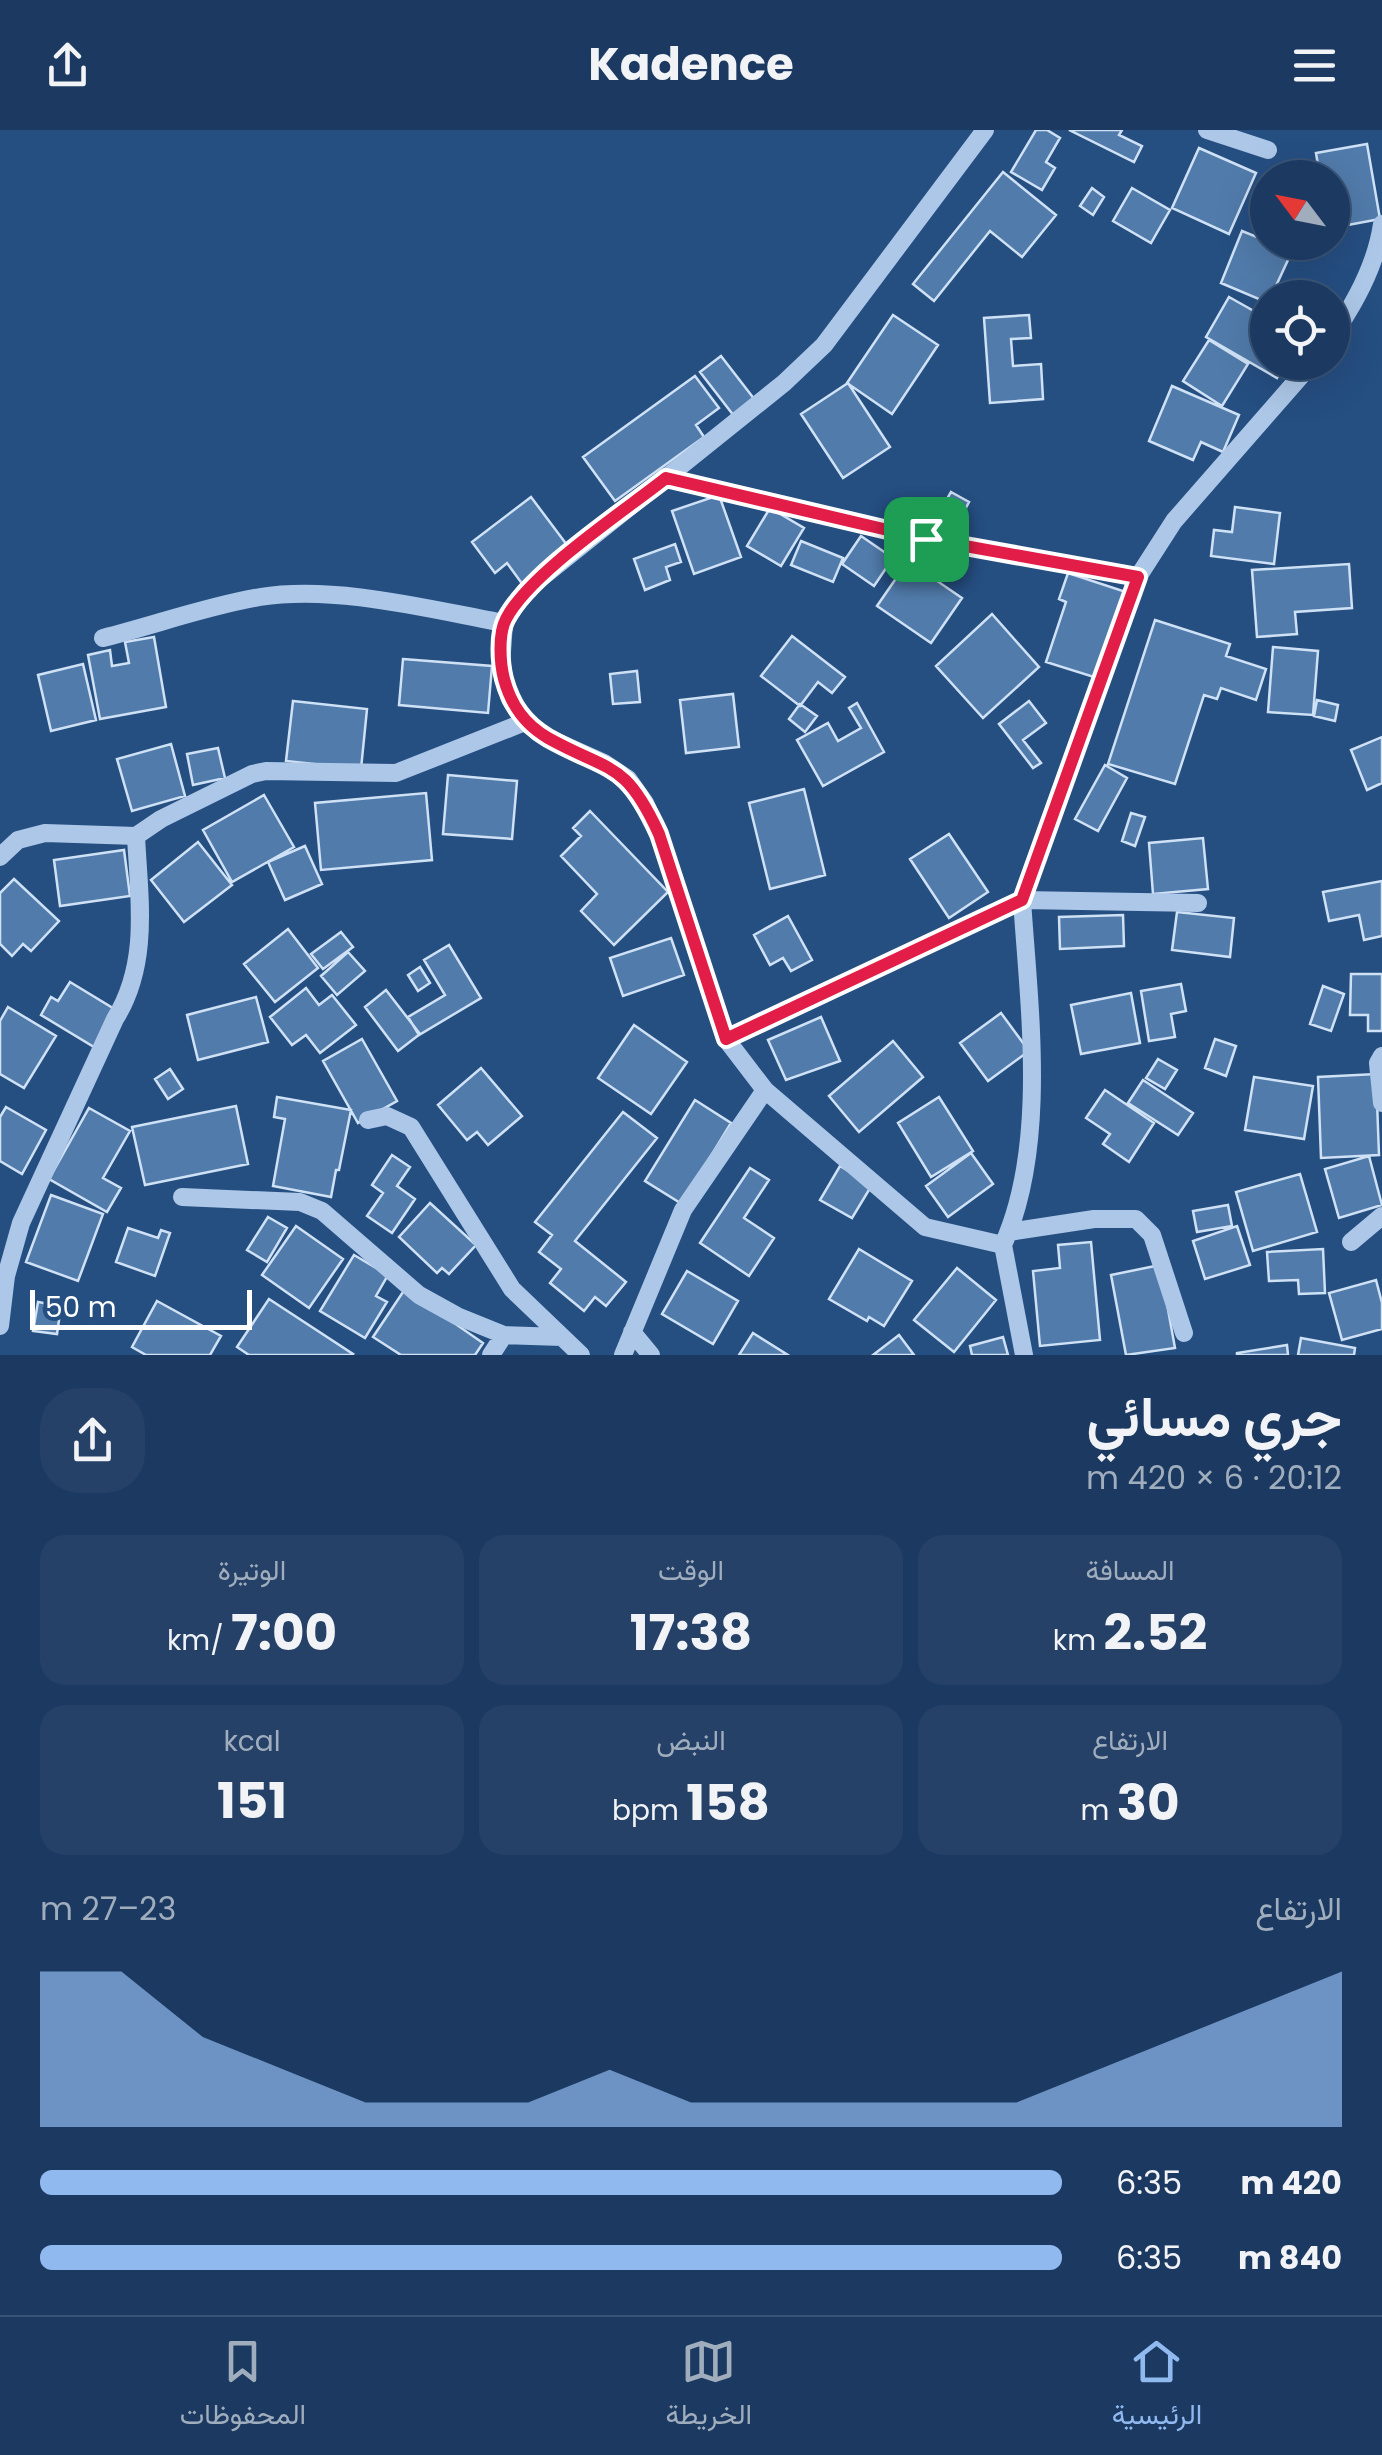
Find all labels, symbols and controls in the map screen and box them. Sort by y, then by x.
text: Kadence [588,33,794,96]
icon: share [40,38,95,93]
icon: menu [1287,38,1342,93]
north arrow [1250,160,1350,260]
map controls [1250,160,1350,380]
button: locate [1250,280,1350,380]
pin [884,497,969,582]
icon: arrive [899,512,954,567]
scale bar [30,1285,252,1330]
text: 50 m [45,1288,116,1327]
text: جري مسائي [1086,1378,1342,1455]
button: share [40,1388,145,1493]
text: 20:12 · 6 × 420 m [1086,1455,1342,1500]
text: الوتيرة [218,1551,286,1590]
text: الوقت [658,1551,724,1590]
text: المسافة [1086,1551,1174,1590]
text: 7:00 [231,1597,337,1668]
text: 17:38 [630,1597,752,1668]
text: 2.52 [1104,1597,1207,1668]
text: /km [167,1621,231,1660]
text: km [1053,1621,1104,1660]
text: النبض [656,1721,726,1760]
text: الارتفاع [1092,1721,1168,1760]
text: kcal [223,1722,281,1761]
text: 151 [217,1765,287,1836]
text: 158 [686,1767,770,1838]
text: 30 [1117,1767,1180,1838]
text: bpm [612,1791,686,1830]
text: m [1080,1791,1117,1830]
text: 23–27 m [40,1886,176,1931]
text: الارتفاع [1255,1886,1342,1931]
text: 6:35 [1116,2160,1182,2205]
text: 420 m [1241,2160,1342,2205]
text: 6:35 [1116,2235,1182,2280]
text: 840 m [1238,2235,1342,2280]
tab: المحفوظات [180,2334,306,2439]
tab: الخريطة [666,2334,752,2439]
tab: الرئيسية [1112,2334,1202,2439]

